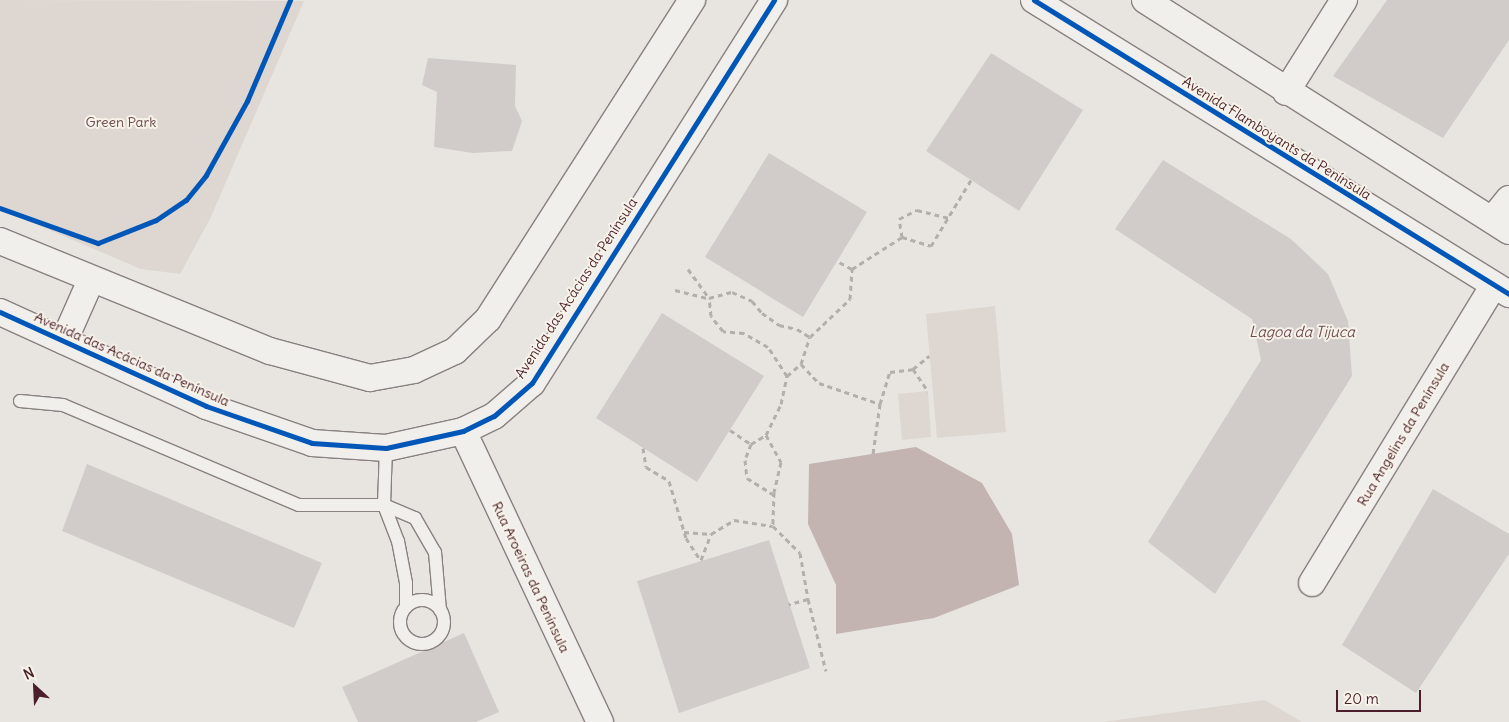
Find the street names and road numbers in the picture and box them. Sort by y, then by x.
street label: Avenida Flamboyants da Península [1180,73,1374,203]
street label: Avenida das Acácias da Península [511,195,641,381]
street label: Avenida das Acácias da Península [32,308,232,410]
street label: Rua Angelins da Península [1353,359,1453,509]
street label: Rua Aroeiras da Península [489,499,573,655]

